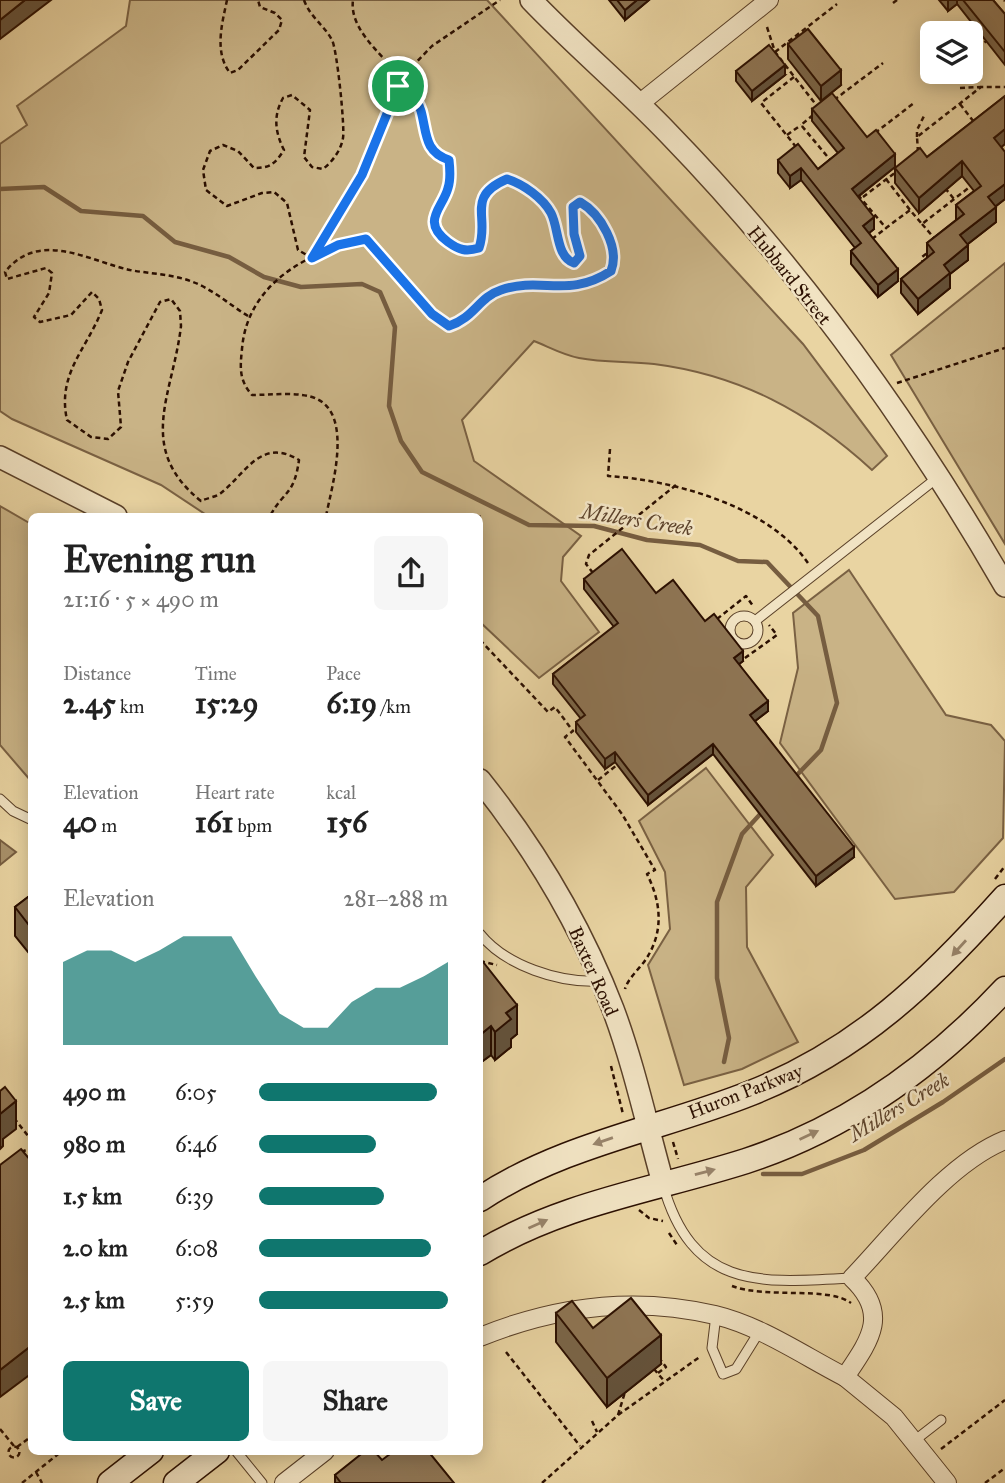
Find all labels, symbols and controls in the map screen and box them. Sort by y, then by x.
map controls [920,21,983,84]
button: layers [920,21,983,84]
pin [368,56,428,116]
icon: arrive [379,67,417,105]
street label: Hubbard Street [743,221,837,330]
water label: Millers Creek [577,498,695,542]
text: Evening run [63,536,256,582]
button: share [374,536,448,610]
text: 21:16 · 5 × 490 m [63,585,219,613]
text: Distance [63,662,131,685]
text: Time [195,662,237,685]
text: Pace [326,662,361,685]
text: 2.45 [63,685,116,721]
text: 15:29 [195,685,259,721]
text: 6:19 [326,685,377,721]
text: km [116,695,144,718]
text: /km [377,695,411,718]
text: Elevation [63,781,138,804]
text: Heart rate [195,781,275,804]
text: kcal [326,781,356,804]
text: 40 [63,804,97,840]
text: 161 [195,804,233,840]
text: 156 [326,804,367,840]
text: m [97,814,117,837]
text: bpm [233,814,272,837]
text: Elevation [63,884,154,912]
text: 281–288 m [343,884,448,912]
street label: Baxter Road [564,923,624,1020]
one-way arrow [952,939,968,956]
street label: Huron Parkway [685,1059,807,1124]
water label: Millers Creek [842,1067,955,1148]
text: 490 m [63,1078,126,1106]
text: 6:05 [175,1078,217,1106]
one-way arrow [799,1129,820,1140]
text: 980 m [63,1130,125,1158]
text: 6:46 [175,1130,217,1158]
one-way arrow [593,1136,614,1147]
one-way arrow [695,1167,716,1177]
text: 1.5 km [63,1182,122,1210]
text: 6:39 [175,1182,214,1210]
one-way arrow [527,1218,548,1229]
text: 2.0 km [63,1234,128,1262]
text: 6:08 [175,1234,218,1262]
text: 2.5 km [63,1286,125,1314]
text: 5:59 [175,1286,215,1314]
button: Save [63,1361,249,1441]
button: Share [263,1361,448,1441]

